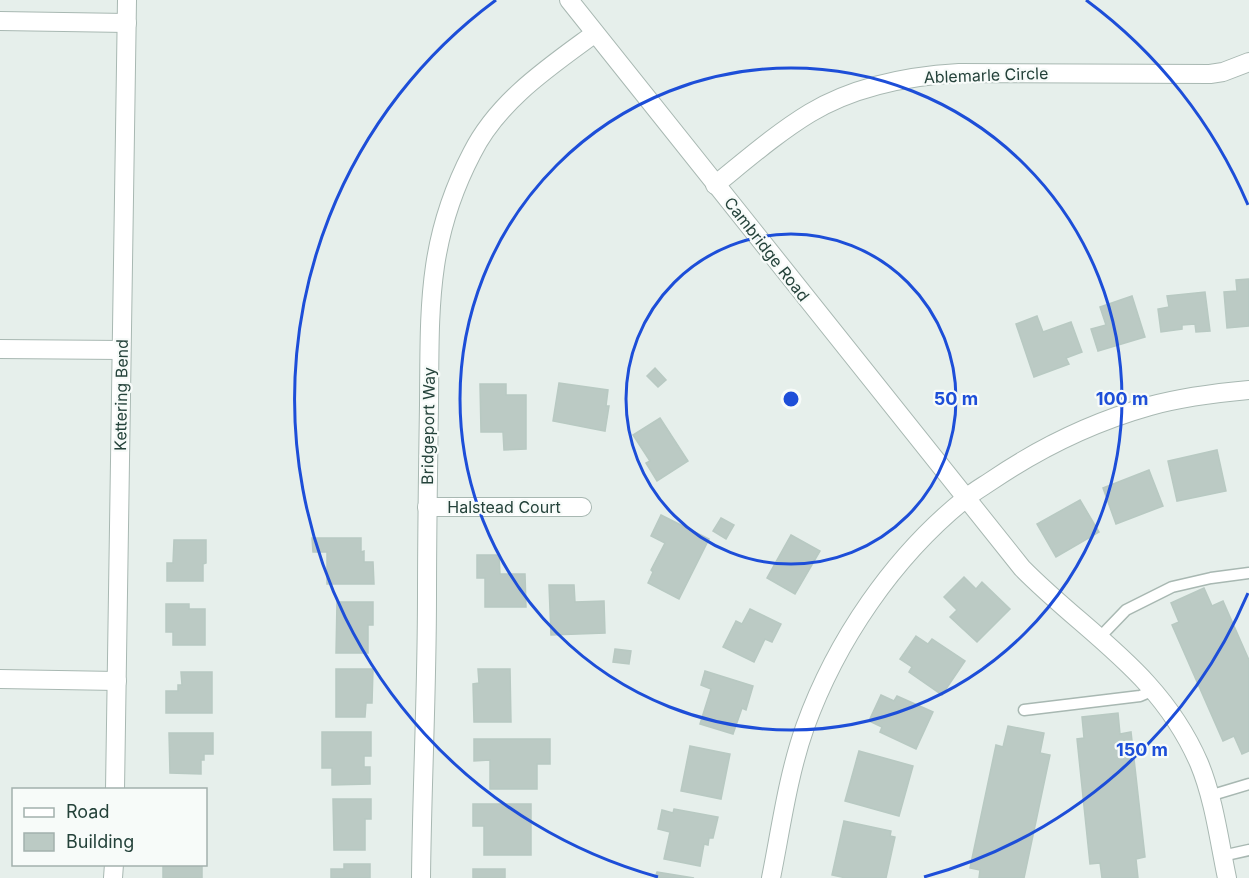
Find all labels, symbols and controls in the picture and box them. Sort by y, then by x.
street label: Ablemarle Circle [923,63,1049,87]
street label: Cambridge Road [720,193,814,305]
street label: Kettering Bend [110,339,132,451]
street label: Bridgeport Way [417,367,439,485]
text: 50 m [934,388,978,409]
text: 100 m [1096,388,1148,409]
centre of rings [781,389,801,409]
street label: Halstead Court [447,497,561,517]
text: 150 m [1116,739,1168,760]
legend [12,788,207,866]
text: Road [66,801,109,822]
text: Building [66,831,134,852]

